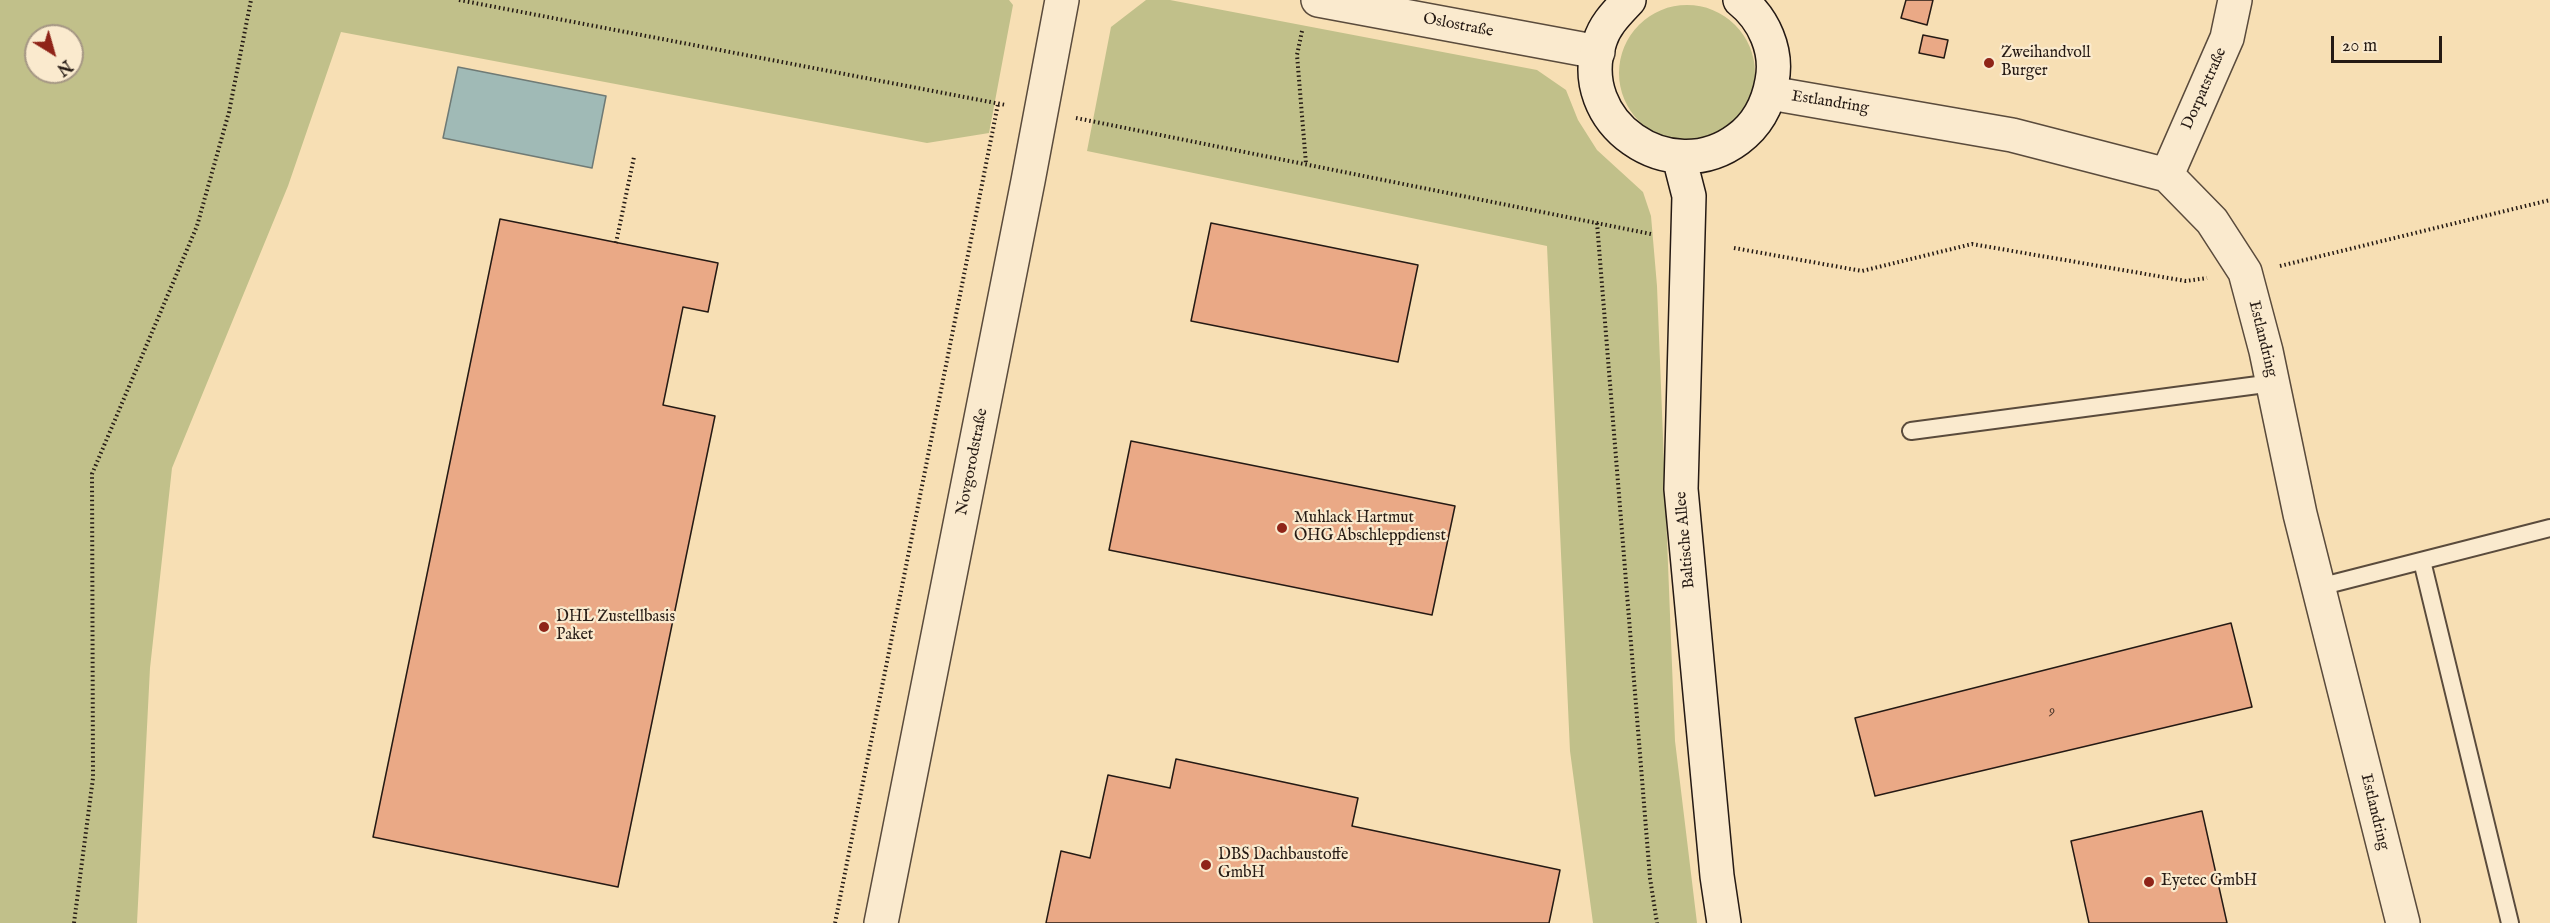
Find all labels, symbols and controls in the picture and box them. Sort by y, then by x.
street label: Oslostraße [1421,10,1495,42]
north arrow [24,24,84,84]
scale bar [2334,24,2445,62]
text: 20 m [2342,35,2377,58]
place label: Zweihandvoll Burger [2001,44,2091,82]
street label: Dorpatstraße [2178,45,2232,133]
text: N [52,55,75,79]
marker: Zweihandvoll Burger [1982,56,1996,70]
street label: Estlandring [1790,87,1870,119]
street label: Estlandring [2243,299,2281,379]
street label: Novgorodstraße [953,407,993,517]
street label: Baltische Allee [1672,491,1700,589]
place label: Muhlack Hartmut OHG Abschleppdienst [1294,509,1446,547]
marker: Muhlack Hartmut OHG Abschleppdienst [1275,521,1289,535]
place label: DHL Zustellbasis Paket [556,608,675,646]
marker: DHL Zustellbasis Paket [537,620,551,634]
house number: 9 [2049,704,2055,720]
street label: Estlandring [2355,772,2393,852]
place label: DBS Dachbaustoffe GmbH [1218,846,1348,884]
marker: DBS Dachbaustoffe GmbH [1199,858,1213,872]
place label: Eyetec GmbH [2161,872,2257,892]
marker: Eyetec GmbH [2142,875,2156,889]

